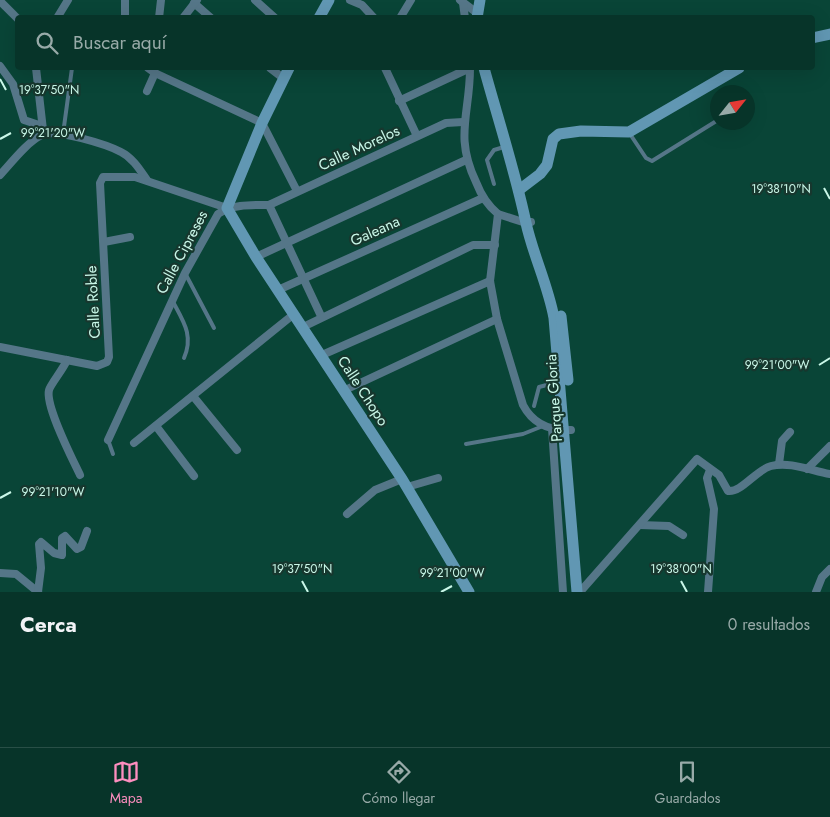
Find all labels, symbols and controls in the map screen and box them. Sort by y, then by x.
search box [15,15,815,70]
icon: search [33,29,61,57]
text: Buscar aquí [73,29,167,56]
text: 19°37'50"N [19,81,79,99]
north arrow [710,85,755,130]
street label: Calle Morelos [315,120,403,176]
text: 99°21'20"W [21,124,85,142]
text: 19°38'10"N [751,180,811,198]
street label: Calle Cipreses [151,206,213,298]
street label: Galeana [347,210,403,252]
street label: Calle Roble [80,265,106,339]
street label: Calle Chopo [332,352,394,430]
street label: Parque Gloria [540,353,568,443]
text: 99°21'00"W [745,356,809,374]
text: 99°21'10"W [22,483,85,501]
text: 19°37'50"N [272,560,332,578]
text: 19°38'00"N [650,560,712,578]
text: 99°21'00"W [420,564,484,582]
text: Cerca [20,610,77,640]
text: 0 resultados [728,613,810,636]
tab: Mapa [110,758,143,808]
tab: Cómo llegar [362,758,435,808]
tab: Guardados [655,758,720,808]

